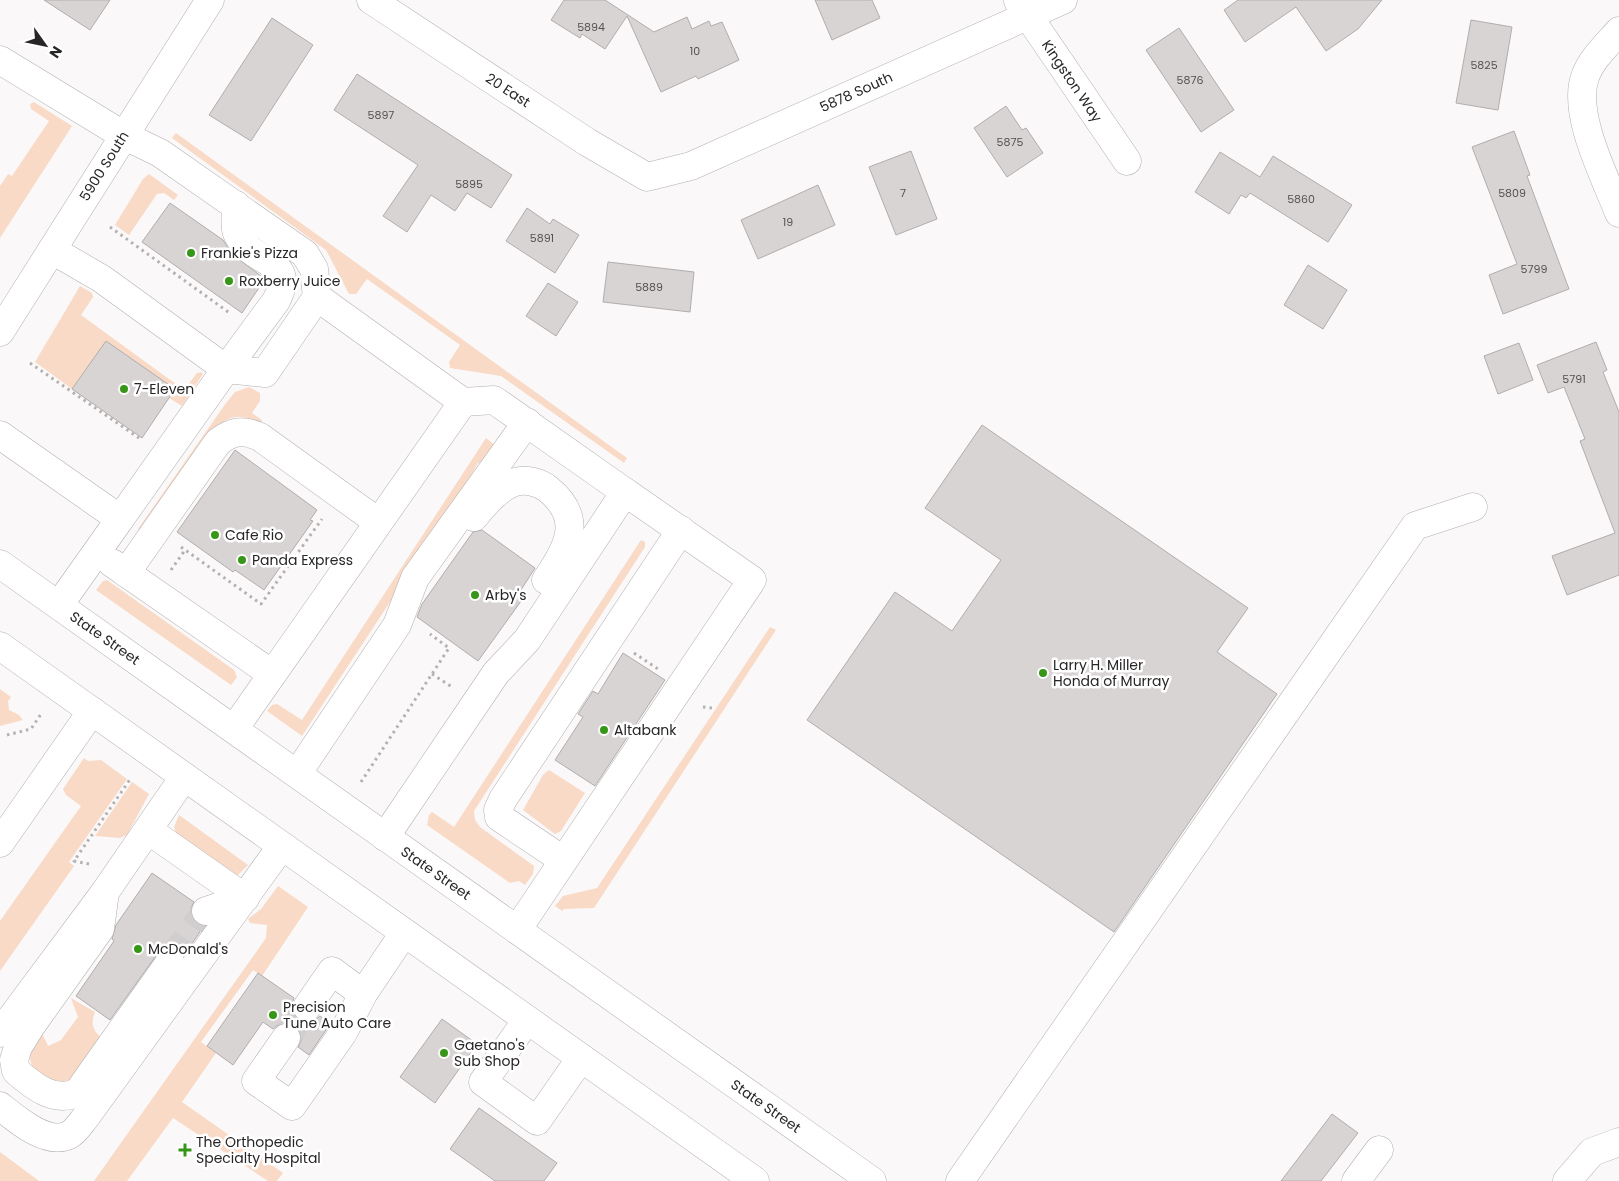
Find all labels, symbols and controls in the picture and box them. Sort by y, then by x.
house number: 5894 [577,19,605,35]
north arrow [20,20,70,70]
street label: Kingston Way [1037,36,1107,126]
text: N [45,42,67,62]
house number: 10 [690,43,700,59]
house number: 5825 [1470,57,1498,73]
street label: 5878 South [816,67,896,117]
street label: 20 East [482,68,534,112]
house number: 5876 [1177,72,1203,88]
house number: 5897 [368,107,394,123]
street label: 5900 South [75,127,133,205]
house number: 5875 [997,134,1023,150]
house number: 5895 [455,176,483,192]
house number: 7 [900,185,906,201]
house number: 5809 [1498,185,1526,201]
house number: 5860 [1287,191,1315,207]
house number: 19 [783,214,793,230]
house number: 5891 [530,230,554,246]
place label: Frankie's Pizza [201,243,298,263]
marker: Frankie's Pizza [185,247,197,259]
house number: 5799 [1521,261,1547,277]
place label: Roxberry Juice [239,271,341,291]
marker: Roxberry Juice [223,275,235,287]
house number: 5889 [635,279,663,295]
house number: 5791 [1562,371,1586,387]
place label: 7-Eleven [134,379,194,399]
marker: 7-Eleven [118,383,130,395]
place label: Cafe Rio [225,525,283,545]
marker: Cafe Rio [209,529,221,541]
place label: Panda Express [252,550,353,570]
marker: Panda Express [236,554,248,566]
place label: Arby's [485,585,527,605]
marker: Arby's [469,589,481,601]
street label: State Street [66,606,144,670]
place label: Larry H. Miller Honda of Murray [1053,655,1169,691]
marker: Larry H. Miller Honda of Murray [1037,667,1049,679]
place label: Altabank [614,720,677,740]
marker: Altabank [598,724,610,736]
street label: State Street [397,841,475,905]
place label: McDonald's [148,939,228,959]
marker: McDonald's [132,943,144,955]
place label: Precision Tune Auto Care [283,997,392,1033]
marker: Precision Tune Auto Care [267,1009,279,1021]
place label: Gaetano's Sub Shop [454,1035,525,1071]
marker: Gaetano's Sub Shop [438,1047,450,1059]
street label: State Street [727,1074,805,1138]
place label: The Orthopedic Specialty Hospital [196,1132,321,1168]
marker: The Orthopedic Specialty Hospital [178,1143,192,1157]

